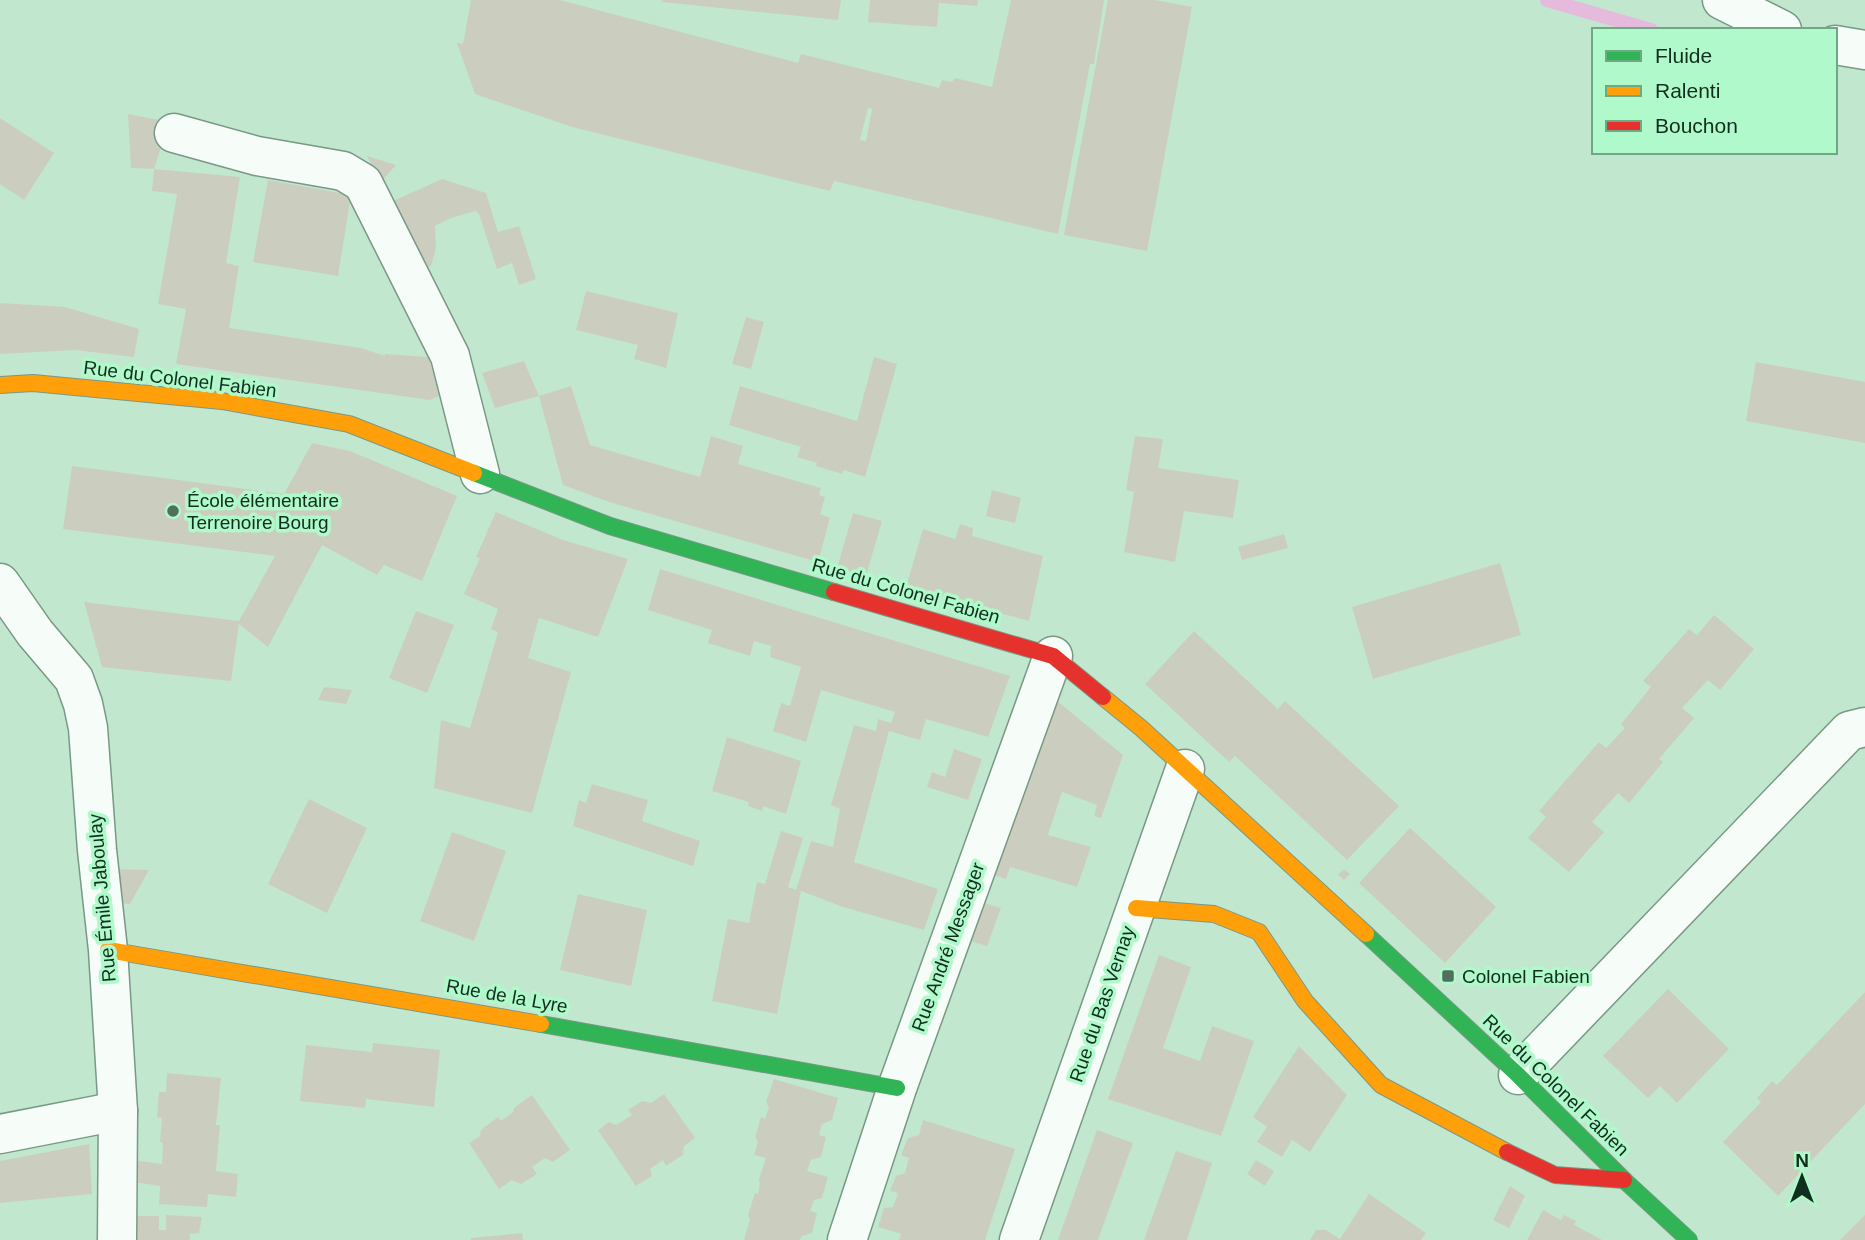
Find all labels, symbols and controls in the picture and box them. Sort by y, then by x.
legend [1592,28,1837,154]
text: Fluide [1655,44,1712,67]
text: Ralenti [1655,79,1720,102]
text: Bouchon [1655,114,1738,137]
street label: Rue du Colonel Fabien [82,357,278,401]
place label: École élémentaire Terrenoire Bourg [187,490,339,533]
marker: École élémentaire Terrenoire Bourg [165,503,181,519]
street label: Rue du Colonel Fabien [810,554,1002,628]
street label: Rue Émile Jaboulay [84,812,120,983]
street label: Rue André Messager [908,859,989,1034]
street label: Rue du Bas Vernay [1065,923,1139,1085]
place label: Colonel Fabien [1462,966,1590,987]
marker: Colonel Fabien [1440,968,1456,984]
street label: Rue de la Lyre [445,975,569,1017]
street label: Rue du Colonel Fabien [1479,1010,1633,1160]
north arrow [1767,1142,1837,1212]
text: N [1795,1150,1809,1171]

